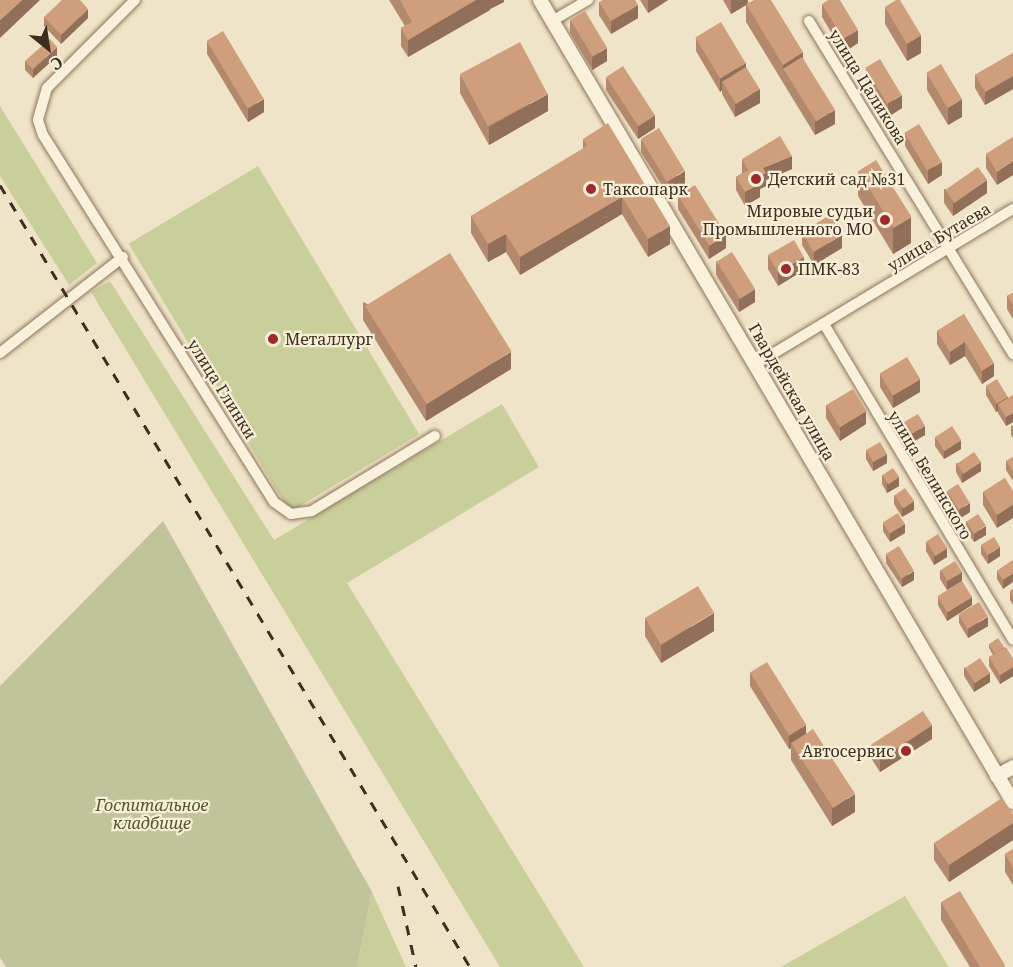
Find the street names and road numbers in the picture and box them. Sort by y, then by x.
street label: улица Цаликова [825,26,911,148]
street label: улица Бутаева [884,199,994,275]
street label: Гвардейская улица [745,320,839,464]
street label: улица Глинки [184,335,260,443]
street label: улица Белинского [884,407,976,543]

